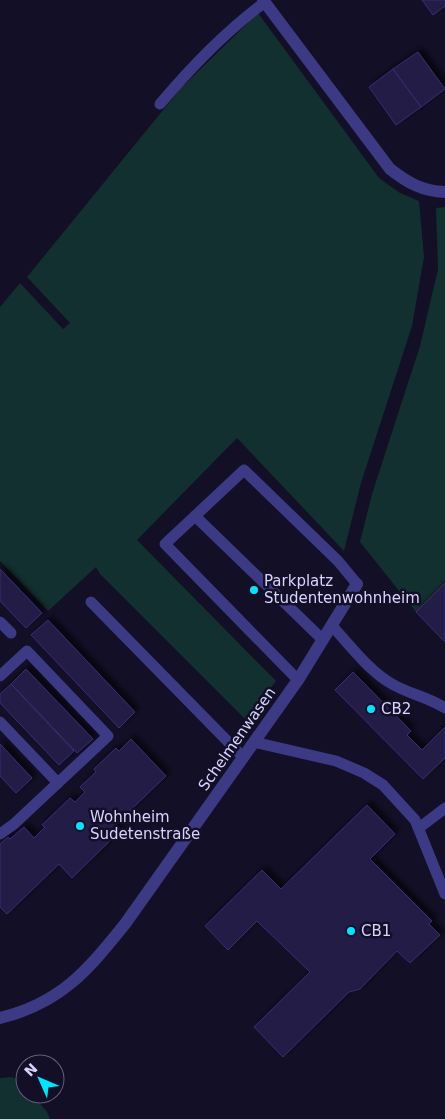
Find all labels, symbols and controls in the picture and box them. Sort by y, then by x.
place label: Parkplatz Studentenwohnheim [264,572,420,607]
marker: Parkplatz Studentenwohnheim [248,584,260,596]
street label: Schelmenwasen [195,684,279,794]
place label: CB2 [381,700,411,718]
marker: CB2 [365,703,377,715]
place label: Wohnheim Sudetenstraße [90,808,200,843]
marker: Wohnheim Sudetenstraße [74,820,86,832]
place label: CB1 [361,922,391,940]
marker: CB1 [345,925,357,937]
north arrow [15,1054,65,1104]
text: N [21,1060,41,1080]

